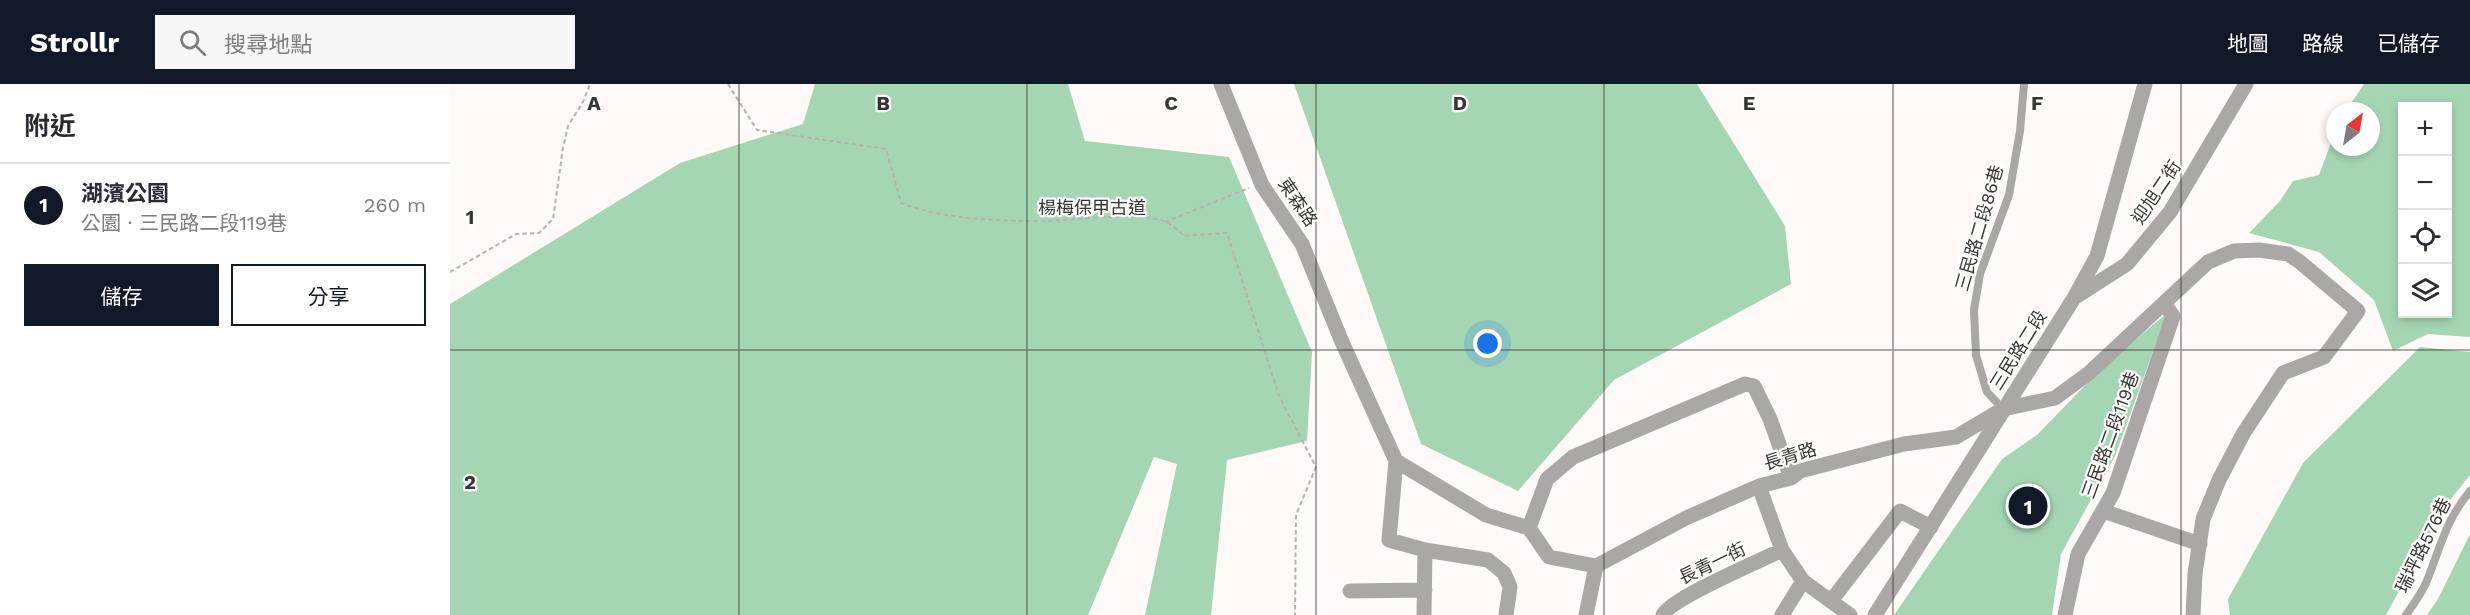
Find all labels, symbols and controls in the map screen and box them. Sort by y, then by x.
search box [155,15,575,69]
text: Strollr [30,26,119,59]
icon: search [176,26,209,59]
text: 地圖 [2227,31,2269,56]
text: 路線 [2302,31,2344,56]
text: 已儲存 [2377,31,2440,56]
text: 搜尋地點 [224,32,312,57]
text: A [587,91,601,115]
text: B [876,91,890,115]
text: C [1164,91,1178,115]
text: D [1453,91,1467,115]
text: E [1743,91,1755,115]
text: F [2031,91,2043,115]
north arrow [2326,102,2380,156]
map controls [2398,102,2452,318]
button: + [2398,102,2452,156]
text: 附近 [24,111,76,141]
street label: 迎旭二街 [2127,156,2185,228]
button: − [2398,156,2452,210]
street label: 三民路二段86巷 [1951,163,2007,293]
street label: 東森路 [1274,174,1322,230]
text: 湖濱公園 [81,181,169,206]
text: 1 [39,193,48,217]
text: 260 m [364,193,426,217]
street label: 楊梅保甲古道 [1038,197,1146,218]
text: 1 [466,205,474,229]
button: locate [2398,210,2452,264]
text: 公園 · 三民路二段119巷 [81,211,287,235]
button: 儲存 [24,264,219,326]
button: 分享 [231,264,426,326]
button: layers [2398,264,2452,318]
street label: 三民路二段 [1985,306,2051,394]
your location [1473,329,1502,358]
street label: 三民路二段119巷 [2077,369,2143,501]
street label: 長青路 [1761,438,1819,474]
text: 2 [464,470,476,494]
pin: 1 [2008,484,2048,528]
street label: 瑞坪路576巷 [2391,494,2455,596]
street label: 長青一街 [1675,538,1749,588]

